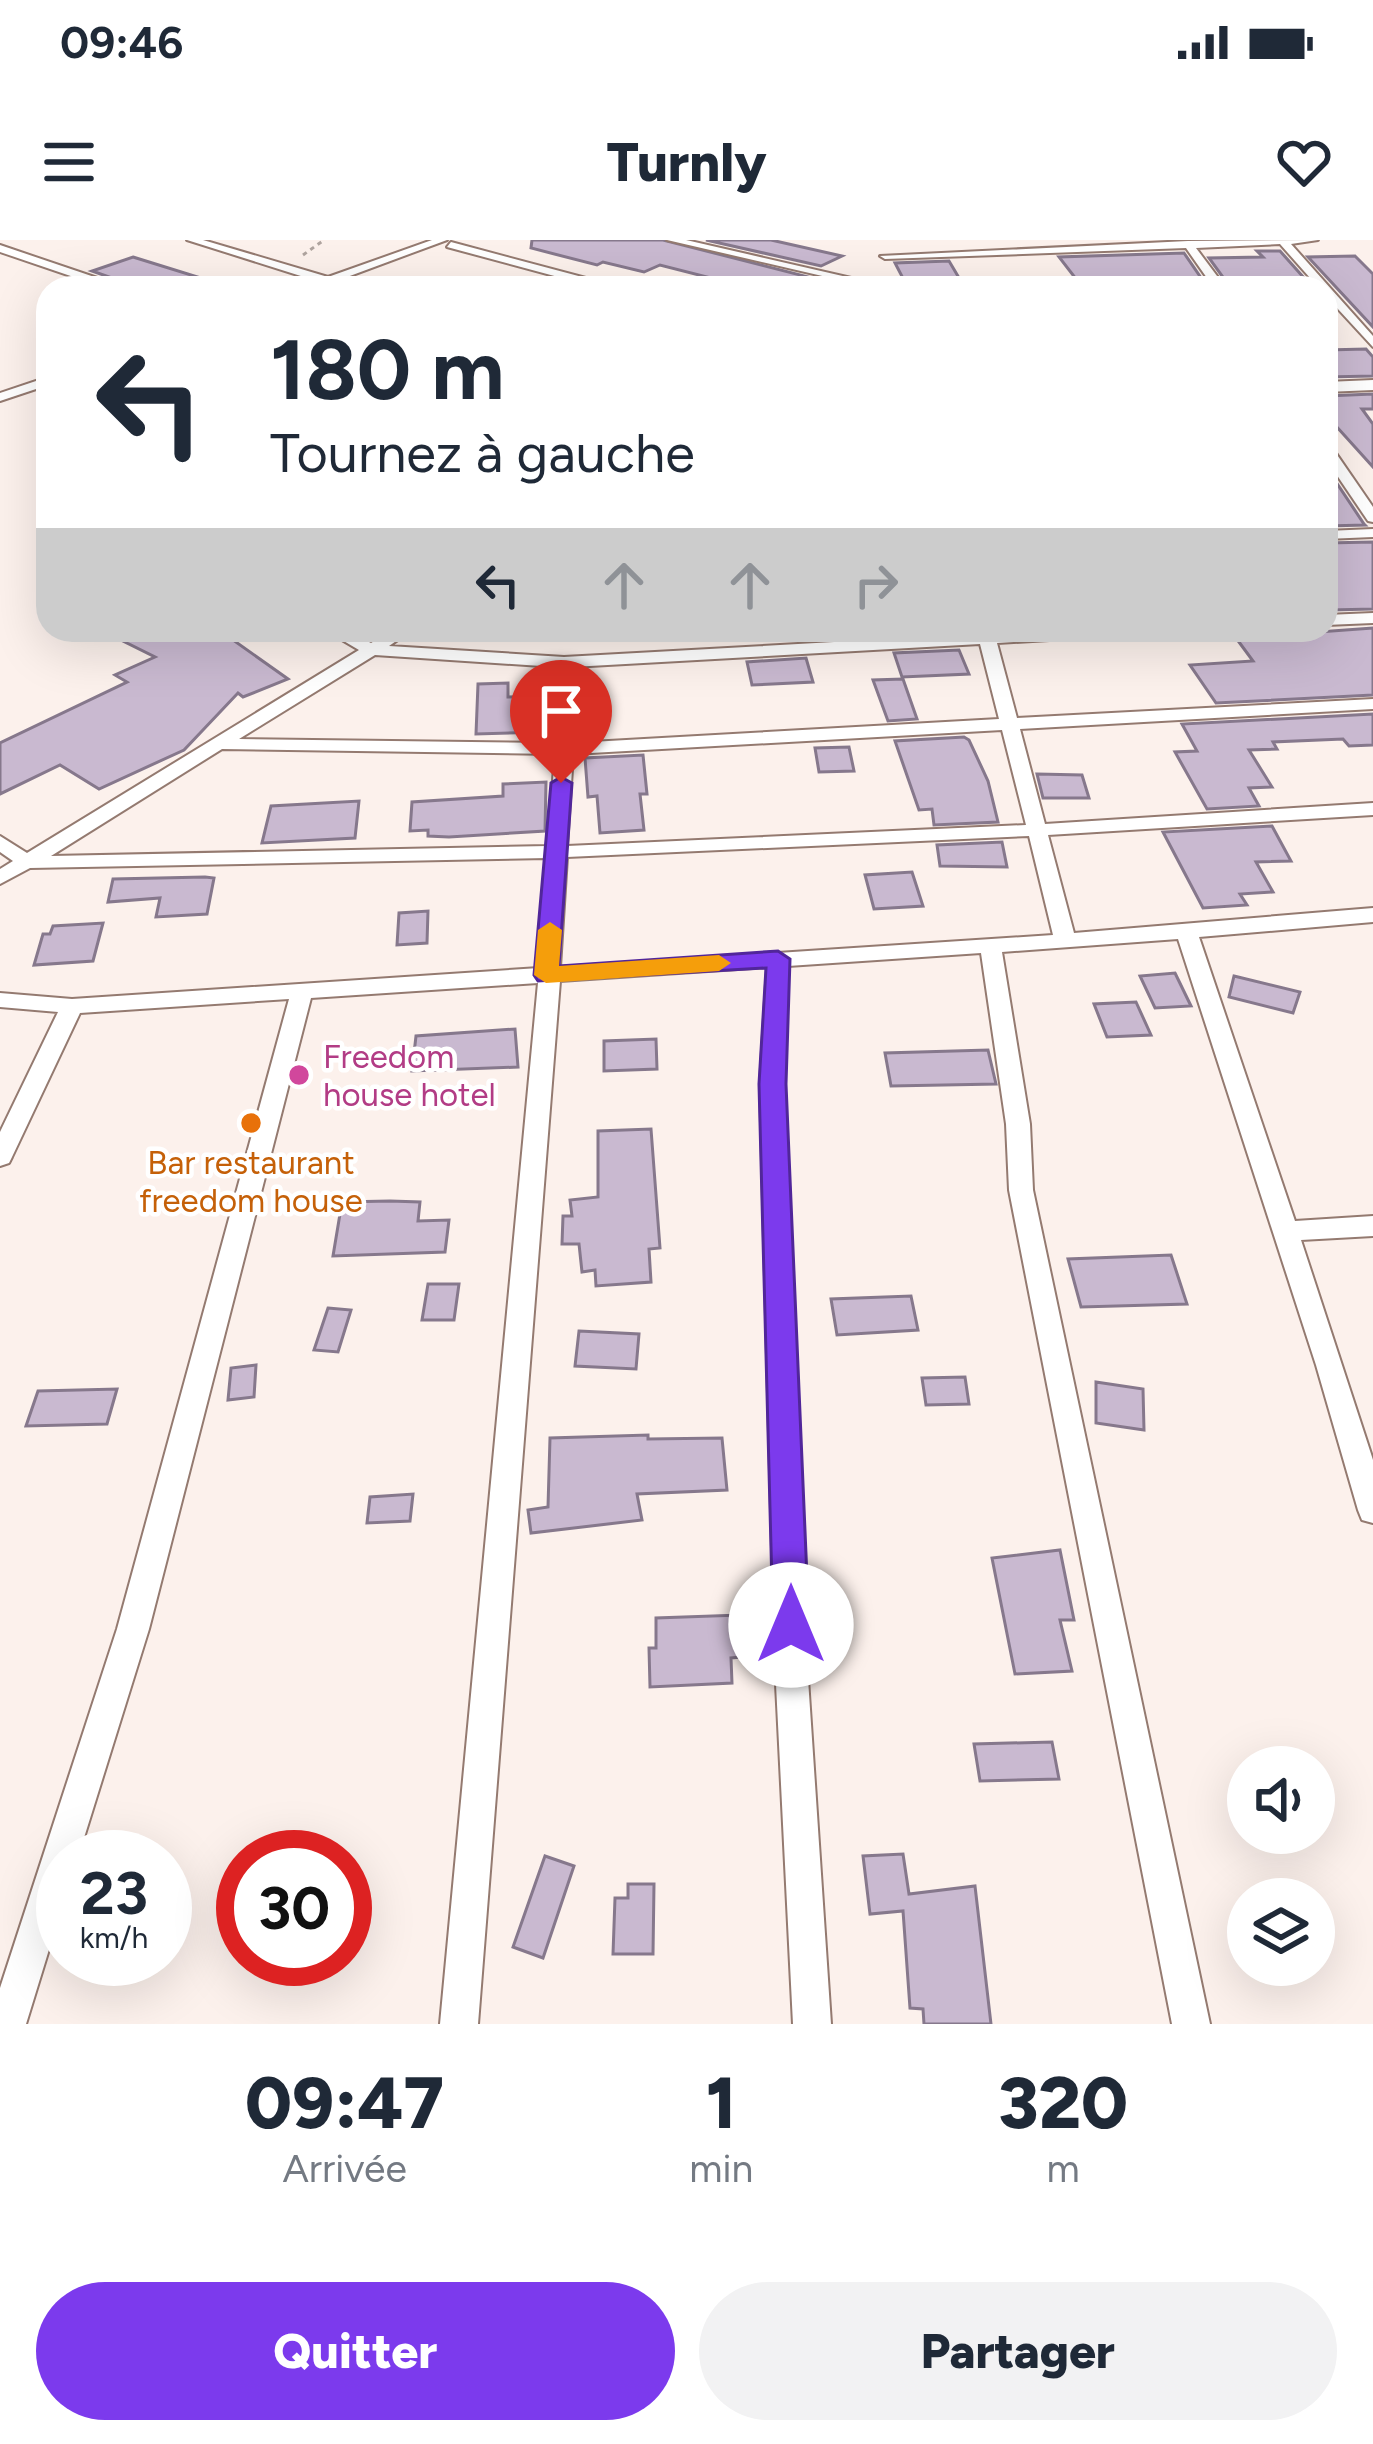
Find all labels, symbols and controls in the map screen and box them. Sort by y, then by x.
text: 09:46 [60,15,183,69]
icon: menu [36,129,102,195]
icon: heart [1271,129,1337,195]
text: Turnly [606,130,767,195]
text: 180 m [270,319,505,420]
icon: left [72,324,228,480]
text: Tournez à gauche [270,421,695,486]
icon: left [465,552,531,618]
icon: ahead [591,552,657,618]
icon: ahead [717,552,783,618]
icon: right [843,552,909,618]
pin [510,660,612,783]
icon: arrive [528,678,594,744]
place label: Freedom house hotel [323,1037,496,1114]
marker: Freedom house hotel [286,1062,312,1088]
marker: Bar restaurant freedom house [238,1110,264,1136]
place label: Bar restaurant freedom house [139,1143,363,1220]
position arrow [728,1562,854,1688]
map controls [1227,1746,1335,1986]
button: sound [1227,1746,1335,1854]
speed limit sign: 30 [216,1830,372,1986]
text: 23 [80,1857,148,1929]
button: layers [1227,1878,1335,1986]
text: km/h [80,1919,148,1956]
text: 09:47 [245,2060,444,2146]
text: 1 [706,2060,737,2146]
text: 320 [998,2060,1128,2146]
text: Arrivée [282,2145,407,2192]
text: min [689,2145,753,2192]
text: m [1046,2145,1080,2192]
button: Quitter [36,2282,675,2420]
button: Partager [699,2282,1337,2420]

